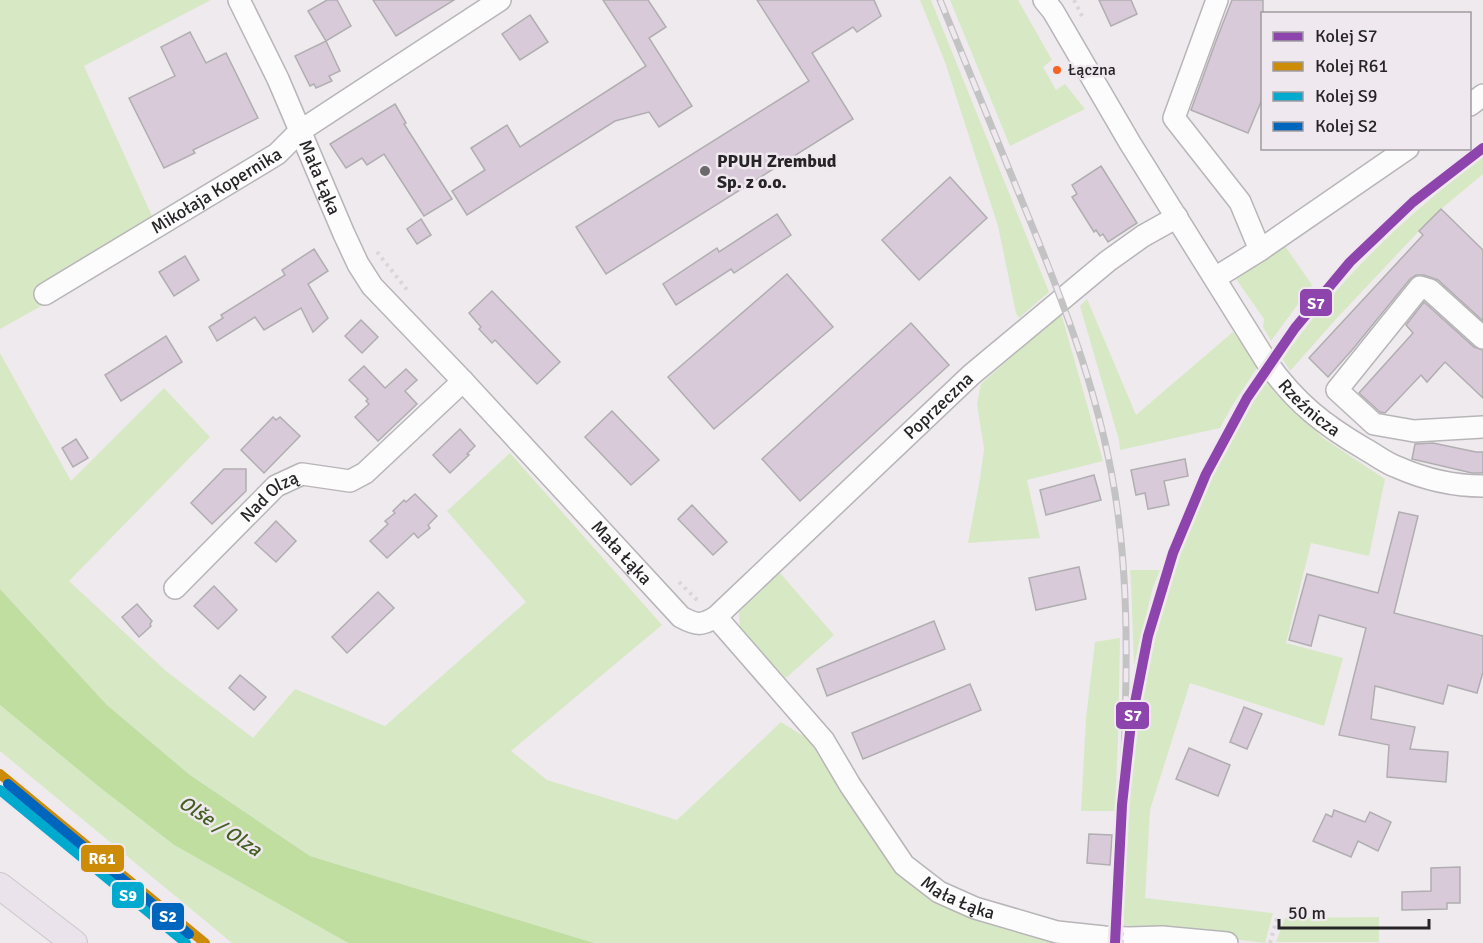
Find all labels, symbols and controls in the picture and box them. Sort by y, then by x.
legend [1261,12,1471,150]
text: Kolej S7 [1315,25,1378,47]
text: Kolej R61 [1315,55,1388,77]
place label: Łączna [1068,60,1116,80]
marker: Łączna [1051,64,1063,76]
text: Kolej S9 [1315,85,1378,107]
text: Kolej S2 [1315,115,1378,137]
street label: Mała Łąka [294,136,346,218]
street label: Mikołaja Kopernika [147,143,286,238]
place label: PPUH Zrembud Sp. z o.o. [717,150,837,193]
marker: PPUH Zrembud Sp. z o.o. [698,164,712,178]
line badge: S7 [1299,288,1333,317]
text: S7 [1307,294,1325,314]
street label: Poprzeczna [899,368,978,444]
street label: Rzeźnicza [1273,375,1344,441]
street label: Nad Olzą [236,466,302,527]
street label: Mała Łąka [587,516,657,589]
line badge: S7 [1115,701,1150,730]
text: S7 [1124,706,1142,726]
water label: Olše / Olza [174,790,267,862]
line badge: R61 [80,844,125,873]
text: R61 [88,849,116,869]
street label: Mała Łąka [916,871,997,924]
line badge: S9 [111,881,145,909]
text: S9 [119,886,137,906]
scale bar [1279,892,1429,930]
line badge: S2 [151,902,185,931]
text: 50 m [1288,902,1326,924]
text: S2 [159,907,177,927]

